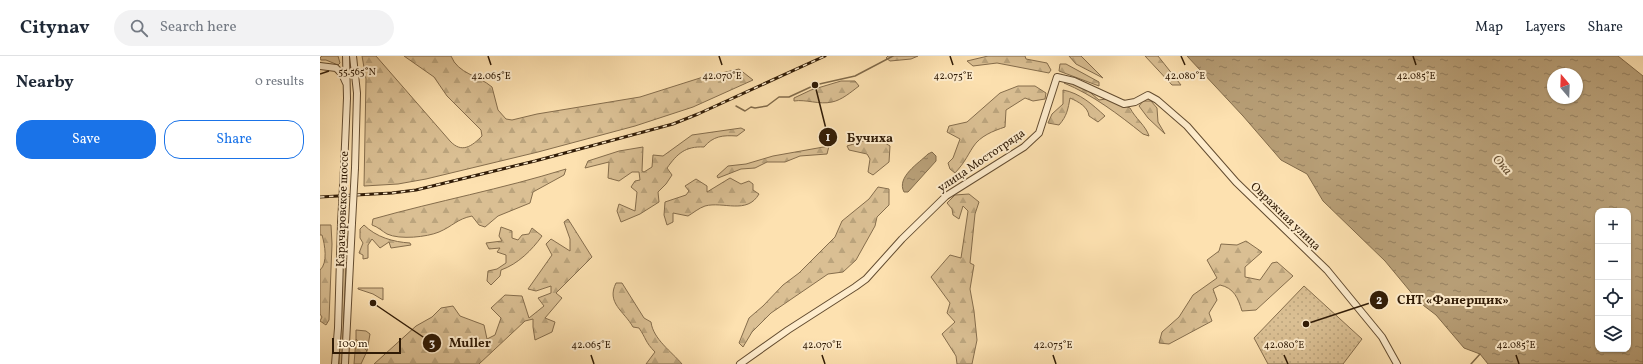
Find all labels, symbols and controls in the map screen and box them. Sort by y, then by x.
search box [114,10,394,46]
text: Citynav [20,15,90,41]
icon: search [128,17,150,39]
text: Search here [160,17,237,38]
text: Map [1475,18,1503,37]
text: Layers [1525,18,1565,37]
text: Share [1587,18,1623,37]
text: 55.565°N [338,65,376,79]
north arrow [1547,68,1583,104]
text: 42.065°E [471,69,511,83]
text: 42.070°E [702,69,742,83]
text: 42.075°E [933,69,973,83]
text: 42.080°E [1165,69,1205,83]
text: 42.085°E [1396,69,1436,83]
text: Nearby [16,71,74,94]
text: 0 results [255,73,304,91]
button: Save [16,120,156,159]
button: Share [164,120,304,159]
callout: Бучиха [818,125,901,150]
street label: улица Мостотряда [935,125,1029,196]
text: 1 [826,130,831,146]
text: Бучиха [847,130,893,148]
street label: Карачаровское шоссе [333,150,353,267]
water label: Ока [1487,151,1516,180]
street label: Овражная улица [1247,179,1324,254]
map controls [1595,208,1631,352]
button: + [1595,208,1631,244]
button: − [1595,244,1631,280]
button: locate [1595,280,1631,316]
callout: СНТ «Фанерщик» [1369,287,1517,312]
text: СНТ «Фанерщик» [1397,292,1509,310]
text: 2 [1376,293,1382,309]
button: layers [1595,316,1631,352]
callout: Muller [422,330,499,355]
text: Muller [449,335,491,353]
scale bar [332,336,401,355]
text: 3 [429,336,435,352]
text: 100 m [338,337,368,352]
text: 42.065°E [571,338,611,352]
text: 42.070°E [802,338,842,352]
text: 42.075°E [1033,338,1073,352]
text: 42.080°E [1264,338,1304,352]
text: 42.085°E [1496,338,1536,352]

